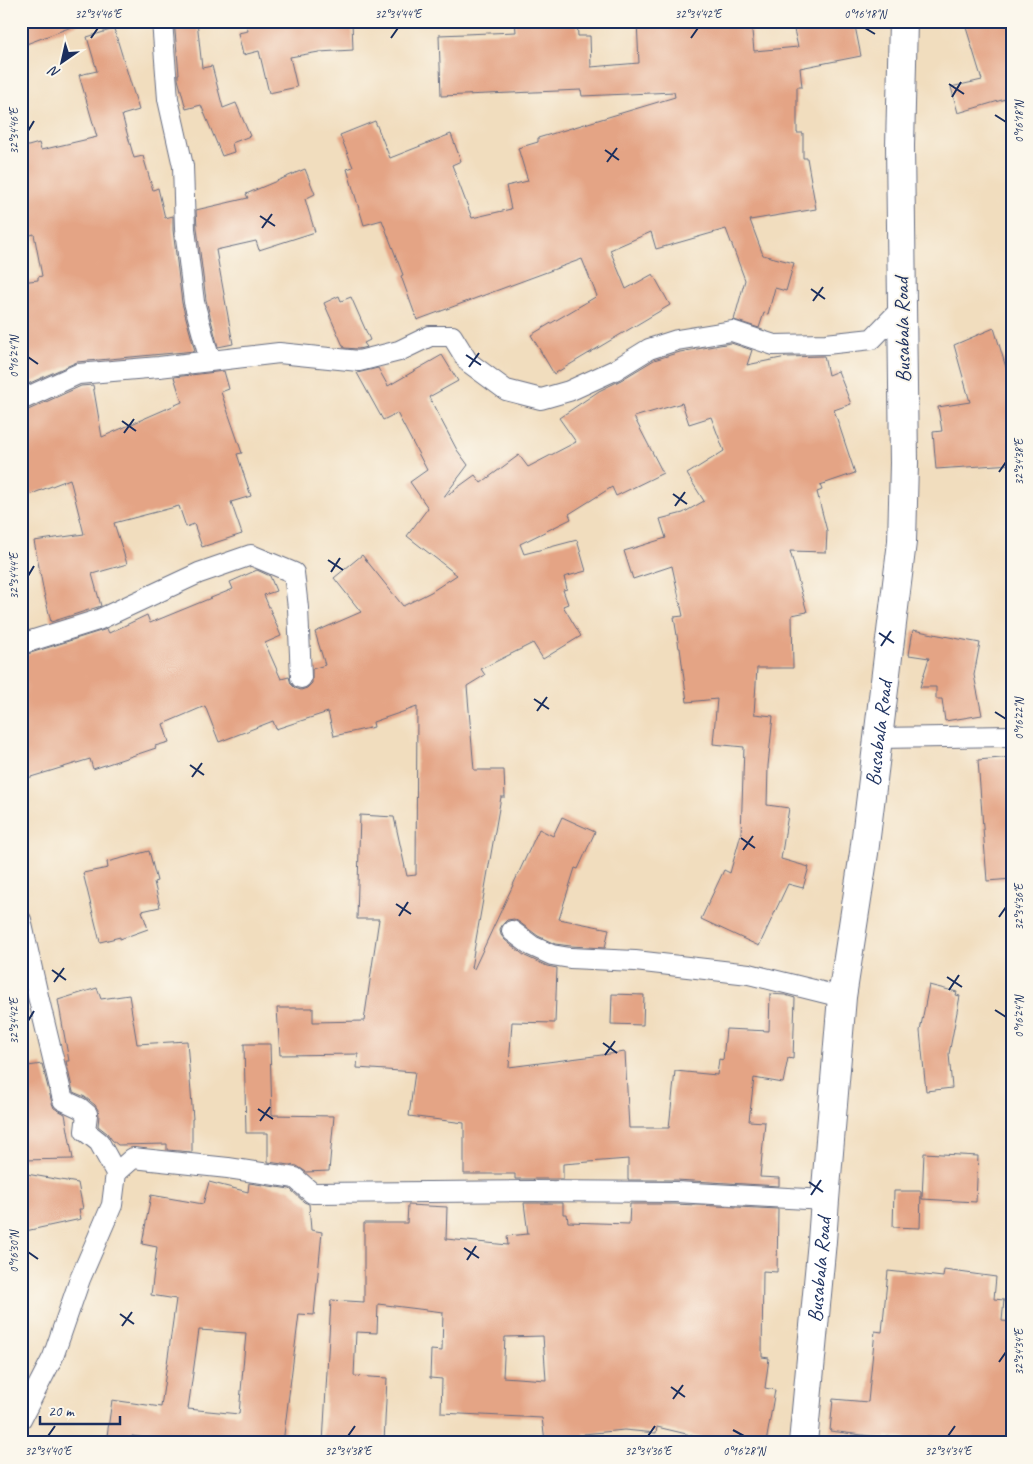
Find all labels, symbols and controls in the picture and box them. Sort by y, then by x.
text: 32°34'46"E [75,6,123,22]
text: 32°34'44"E [375,6,423,22]
text: 32°34'42"E [675,6,723,22]
text: 0°16'18"N [844,6,888,22]
north arrow [38,38,88,88]
text: N [45,62,63,82]
text: 0°16'18"N [1011,99,1027,143]
text: 32°34'46"E [6,106,22,154]
street label: Busabala Road [888,273,916,383]
text: 0°16'24"N [6,334,22,378]
text: 32°34'38"E [1011,437,1027,485]
text: 32°34'44"E [6,551,22,599]
street label: Busabala Road [859,676,898,787]
text: 0°16'22"N [1011,696,1027,740]
text: 32°34'36"E [1011,882,1027,930]
text: 0°16'24"N [1011,994,1027,1038]
text: 32°34'42"E [6,996,22,1044]
street label: Busabala Road [801,1213,837,1323]
text: 0°16'30"N [6,1229,22,1273]
text: 32°34'34"E [1011,1327,1027,1375]
scale bar [40,1394,120,1426]
text: 20 m [48,1402,75,1421]
text: 32°34'40"E [25,1443,73,1459]
text: 32°34'38"E [325,1443,373,1459]
text: 32°34'36"E [625,1443,673,1459]
text: 0°16'28"N [723,1443,767,1459]
text: 32°34'34"E [925,1443,973,1459]

